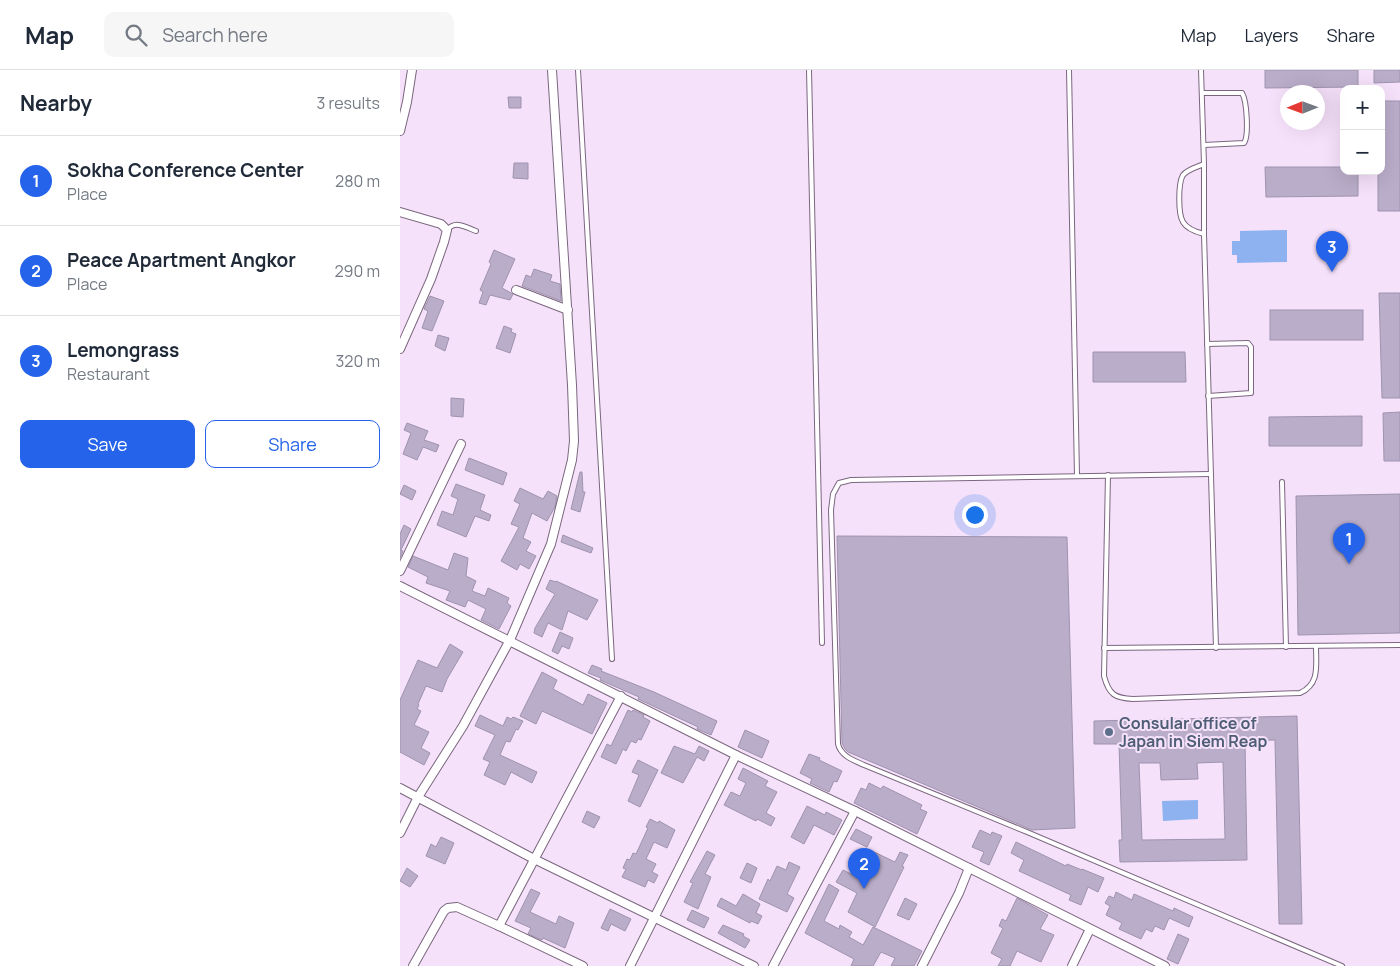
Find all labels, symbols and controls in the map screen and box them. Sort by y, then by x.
search box [104,12,454,57]
text: Map [25,18,74,51]
icon: search [122,21,150,49]
text: Search here [162,22,268,48]
text: Map [1181,23,1216,47]
text: Layers [1244,23,1298,47]
text: Share [1326,23,1375,47]
north arrow [1280,85,1325,130]
map controls [1340,85,1385,175]
button: + [1340,85,1385,130]
text: Nearby [20,89,92,117]
text: 3 results [317,92,380,114]
button: − [1340,130,1385,175]
text: Sokha Conference Center [67,157,304,183]
text: 1 [32,170,40,192]
text: 280 m [335,170,380,192]
text: Place [67,183,107,205]
pin: 3 [1316,231,1348,272]
text: Peace Apartment Angkor [67,247,296,273]
text: 2 [31,260,41,282]
text: 290 m [334,260,380,282]
text: Place [67,273,107,295]
text: Lemongrass [67,337,179,363]
text: 3 [31,350,41,372]
text: 320 m [336,350,380,372]
text: Restaurant [67,363,150,385]
button: Save [20,420,195,468]
button: Share [205,420,380,468]
your location [962,502,988,528]
pin: 1 [1333,523,1365,564]
place label: Consular office of Japan in Siem Reap [1119,712,1267,752]
marker: Consular office of Japan in Siem Reap [1103,726,1115,738]
pin: 2 [848,848,880,889]

